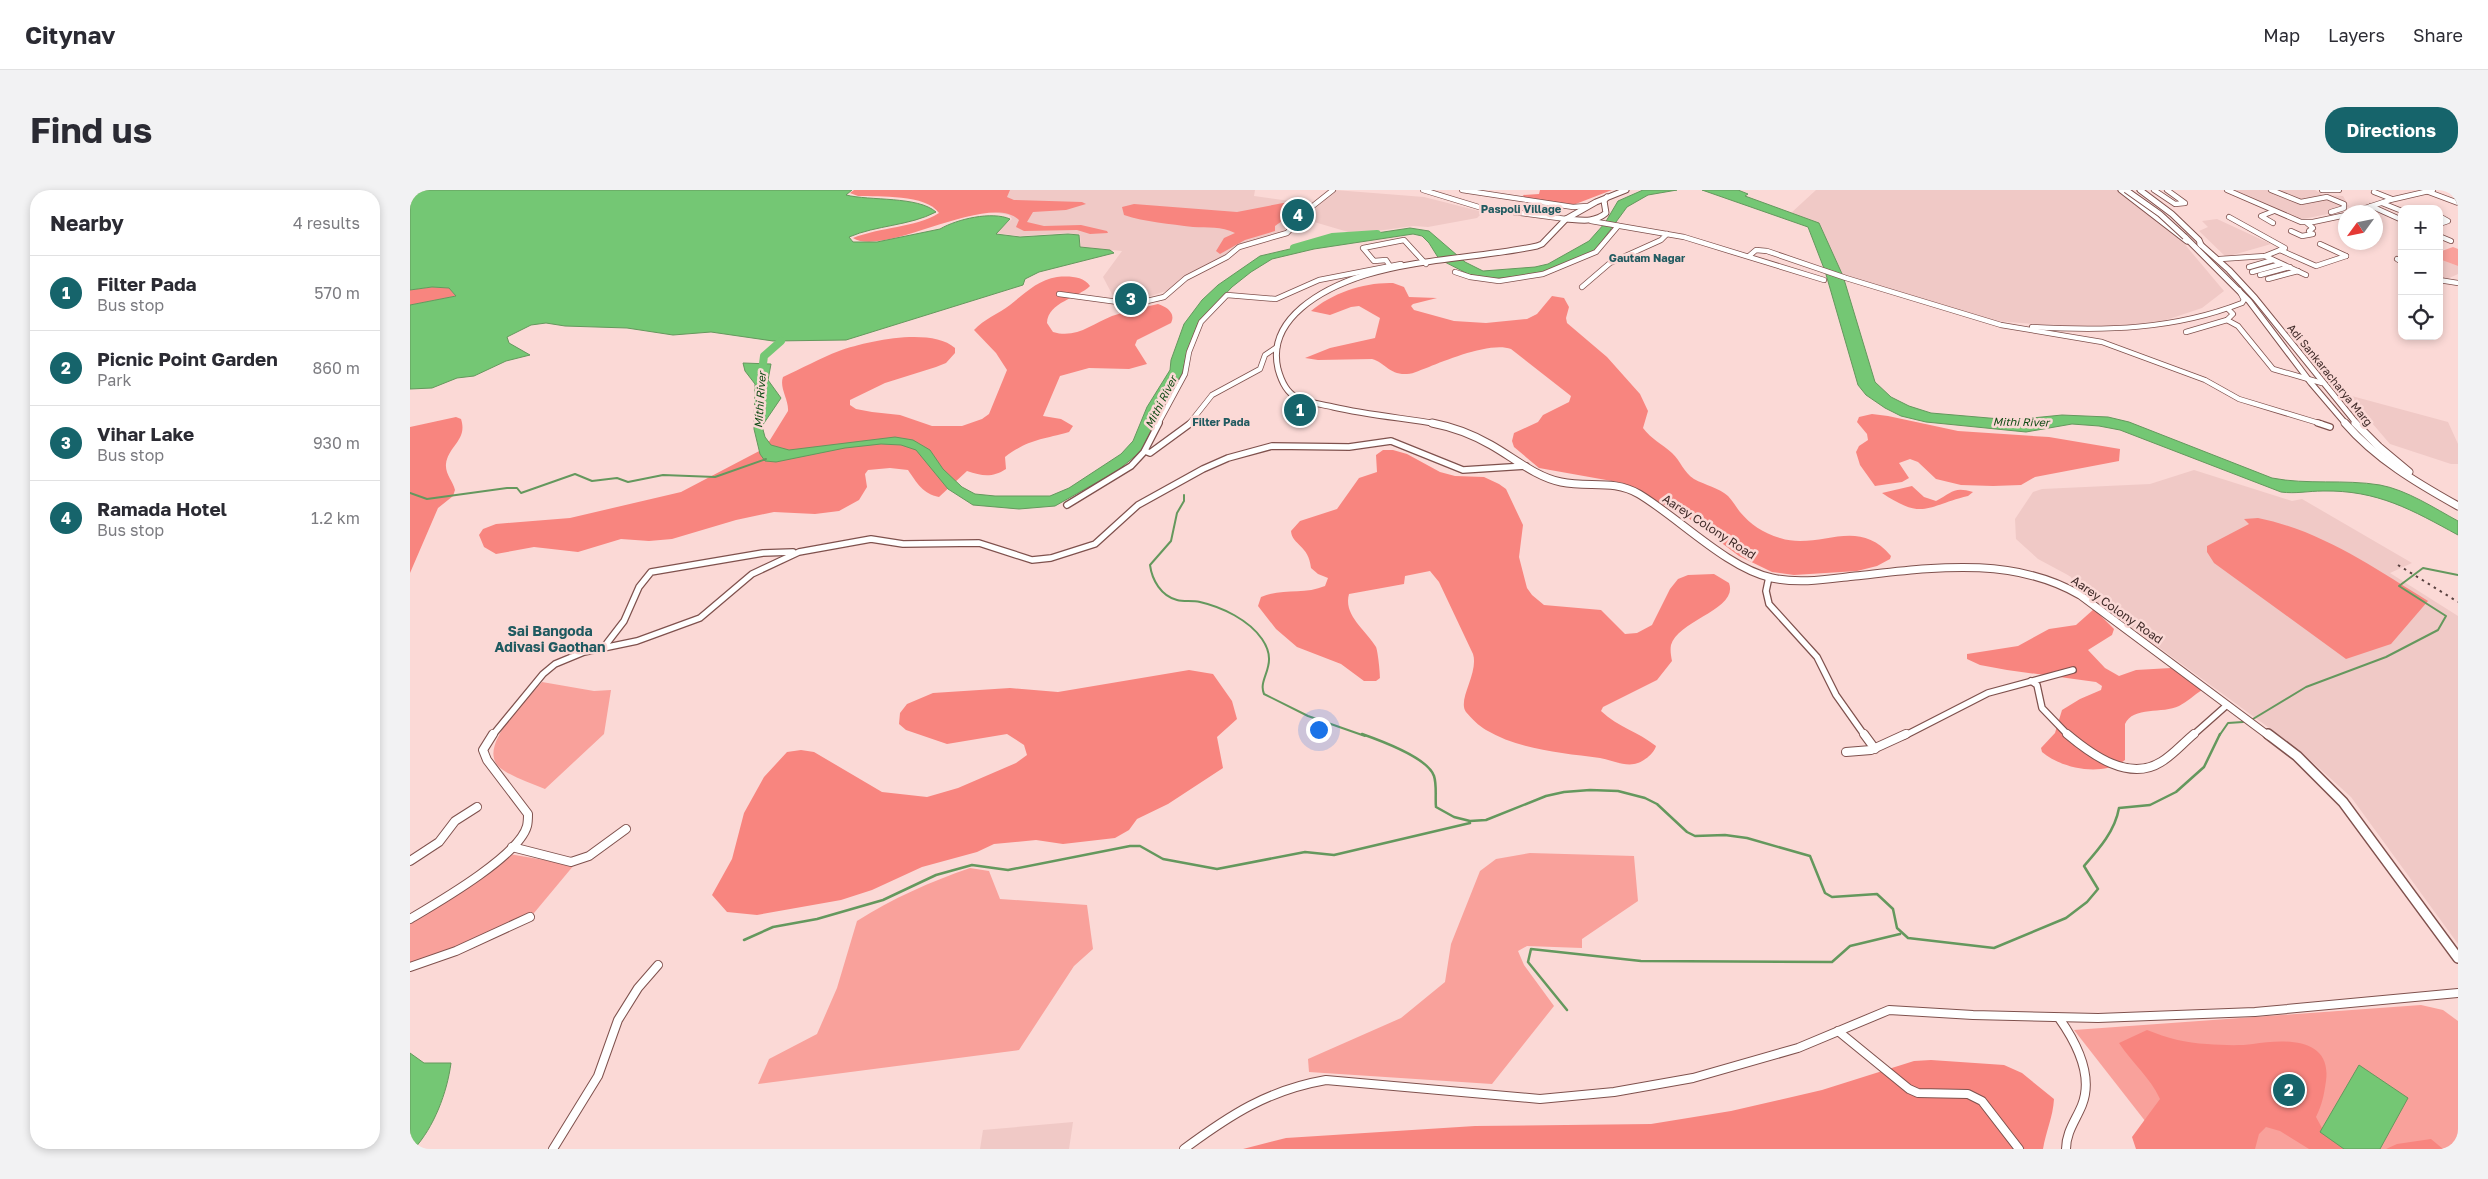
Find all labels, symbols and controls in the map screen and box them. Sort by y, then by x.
text: Citynav [25,20,115,49]
text: Map [2263,24,2300,46]
text: Layers [2328,24,2385,46]
text: Share [2413,24,2463,46]
button: Directions [2325,107,2458,153]
text: Find us [30,109,152,151]
pin: 4 [1282,196,1314,234]
district label: Paspoli Village [1481,202,1562,215]
north arrow [2338,205,2383,250]
map controls [2398,205,2443,340]
button: + [2398,205,2443,250]
text: Nearby [50,210,124,236]
text: 4 results [293,213,360,233]
button: − [2398,250,2443,295]
district label: Gautam Nagar [1609,251,1686,264]
text: Filter Pada [97,272,197,295]
pin: 3 [1115,280,1147,318]
text: 1 [62,283,70,303]
text: 570 m [314,283,360,303]
text: Bus stop [97,295,164,315]
button: locate [2398,295,2443,340]
street label: Adi Sankaracharya Marg [2285,321,2376,428]
text: Picnic Point Garden [97,347,278,370]
text: 2 [61,358,71,378]
text: 860 m [312,358,360,378]
text: Park [97,370,132,390]
water label: Mithi River [751,370,768,429]
water label: Mithi River [1142,372,1180,430]
pin: 1 [1284,391,1316,429]
district label: Filter Pada [1192,415,1250,428]
water label: Mithi River [1993,415,2051,429]
text: Vihar Lake [97,422,194,445]
text: 3 [61,433,71,453]
text: 930 m [313,433,360,453]
text: Bus stop [97,445,164,465]
street label: Aarey Colony Road [1660,491,1759,562]
text: Ramada Hotel [97,497,227,520]
text: 4 [61,508,71,528]
text: 1.2 km [311,508,360,528]
text: Bus stop [97,520,164,540]
street label: Aarey Colony Road [2069,572,2166,647]
district label: Sai Bangoda Adivasi Gaothan [495,622,605,655]
your location [1306,717,1332,743]
pin: 2 [2273,1071,2305,1109]

